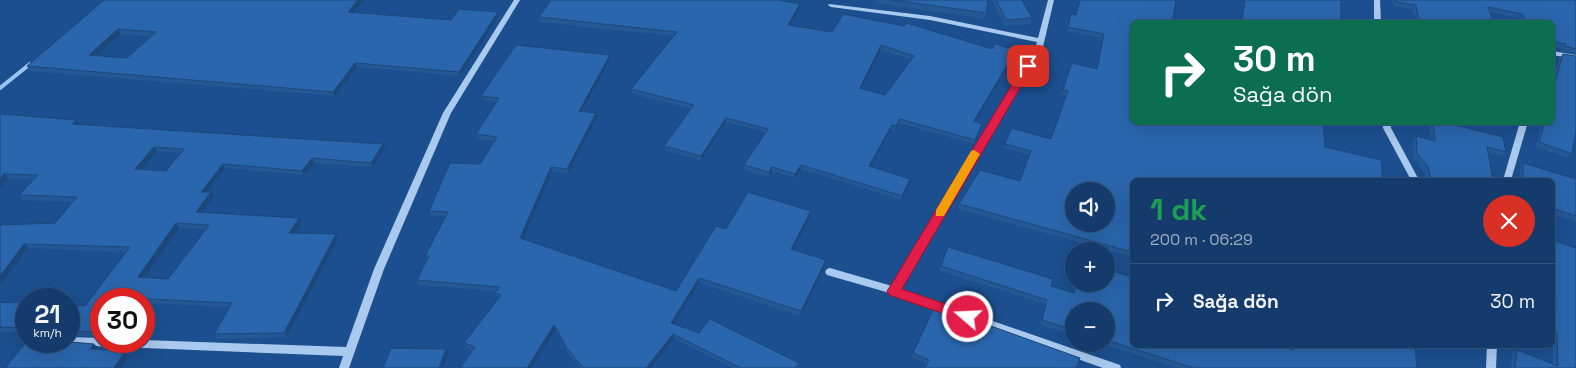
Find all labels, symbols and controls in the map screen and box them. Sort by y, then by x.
text: 30 m [1233,37,1316,81]
icon: right [1150,40,1215,105]
pin [1007,45,1049,87]
icon: arrive [1014,52,1042,80]
text: Sağa dön [1233,80,1333,108]
map controls [1065,182,1115,352]
button: sound [1065,182,1115,232]
text: 1 dk [1150,190,1207,229]
button: close [1483,195,1535,247]
text: 200 m · 06:29 [1150,229,1253,250]
button: + [1065,242,1115,292]
icon: right [1150,287,1178,315]
speed limit sign: 30 [90,288,155,353]
text: Sağa dön [1193,289,1279,314]
text: 30 m [1490,289,1535,314]
position arrow [941,290,993,342]
text: 21 [34,298,61,330]
button: − [1065,302,1115,352]
text: km/h [33,325,62,341]

